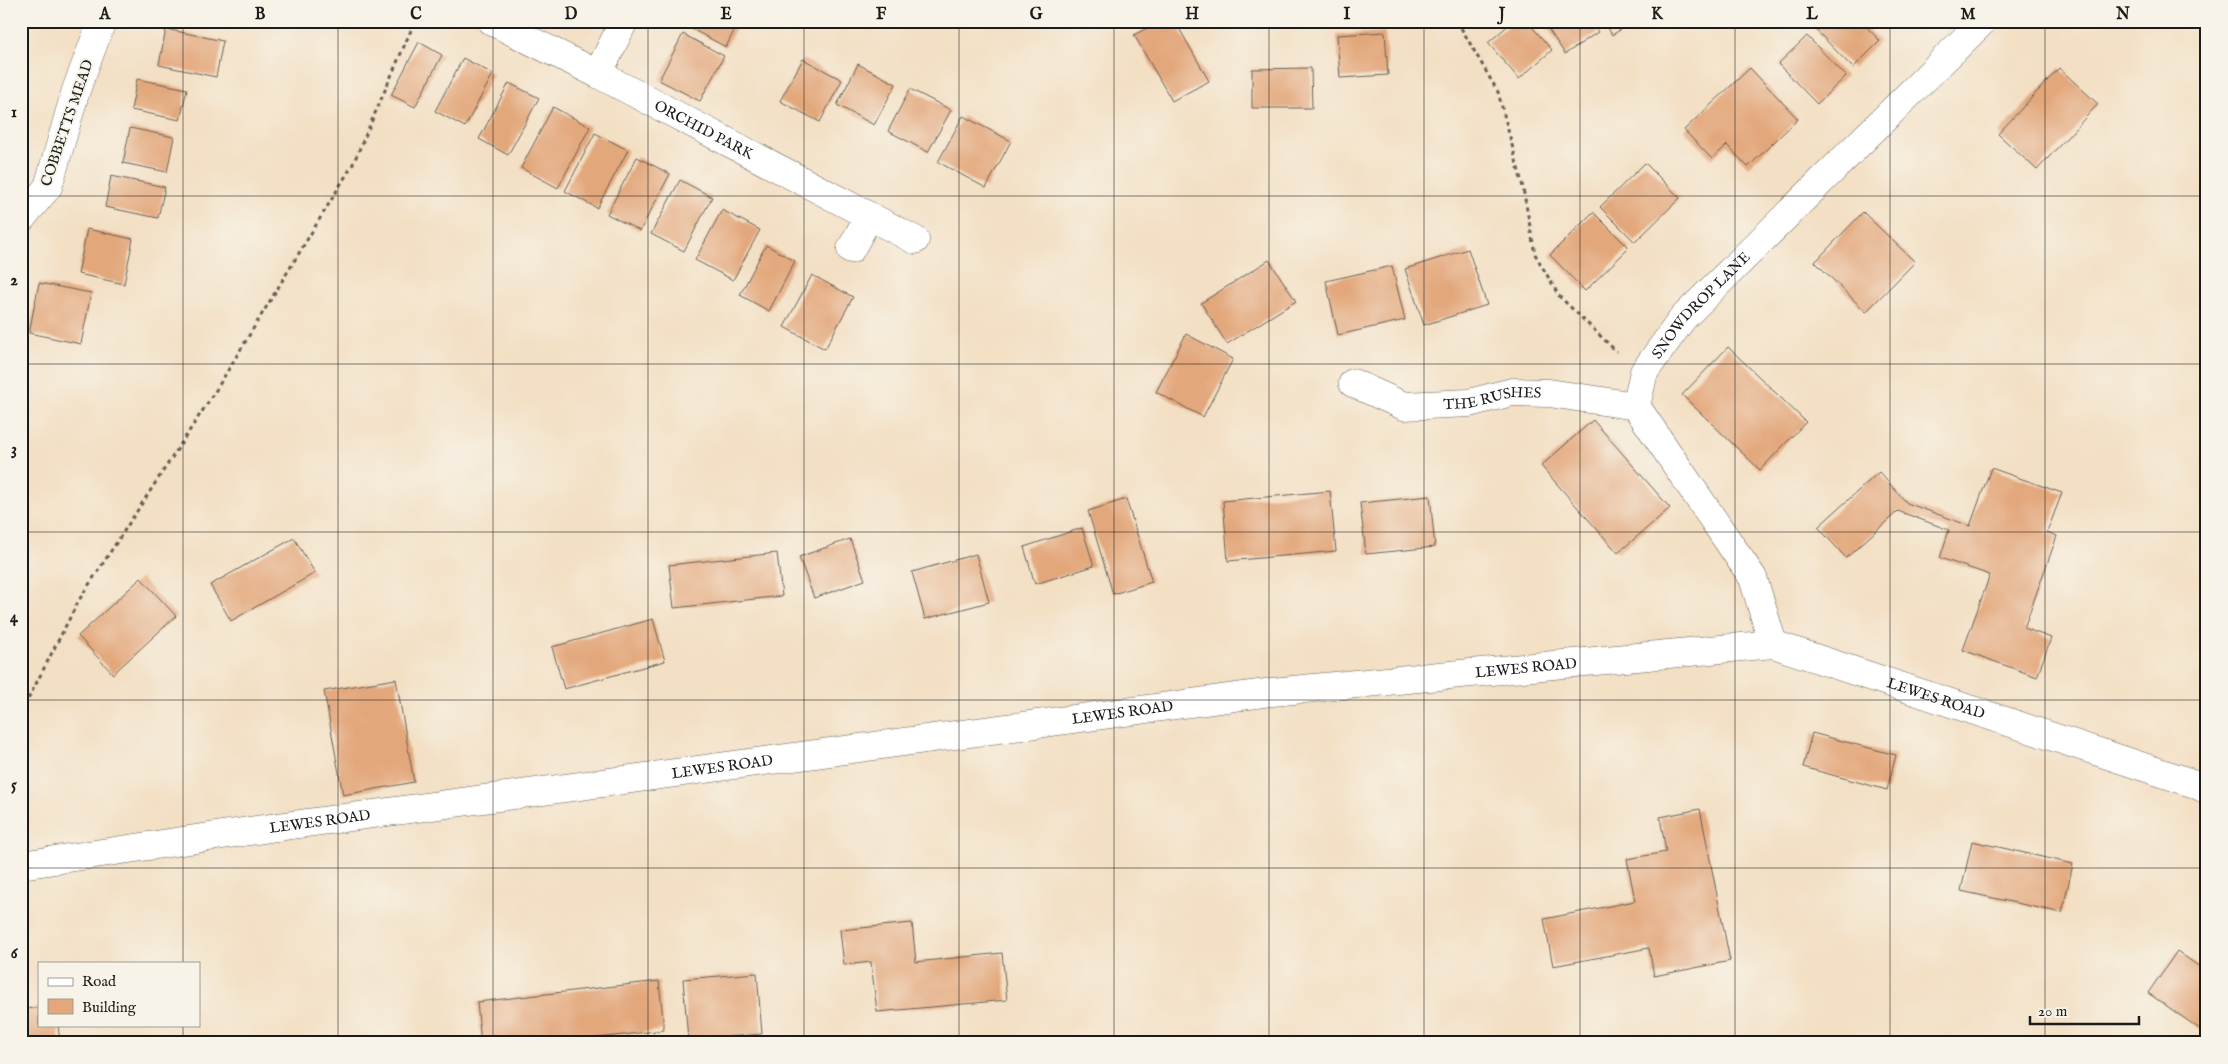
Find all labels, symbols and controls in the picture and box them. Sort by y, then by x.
text: A [99,5,112,25]
text: B [255,5,266,25]
text: C [410,5,422,25]
text: D [565,5,578,25]
text: E [720,5,732,25]
text: F [876,5,887,25]
text: G [1030,5,1043,25]
text: H [1185,5,1199,25]
text: I [1344,5,1351,25]
text: J [1497,5,1506,25]
text: K [1651,5,1664,25]
text: L [1806,5,1818,25]
text: M [1960,5,1976,25]
text: N [2115,5,2130,25]
street label: COBBETTS MEAD [36,57,98,189]
street label: ORCHID PARK [651,96,757,163]
text: 1 [11,103,17,123]
street label: SNOWDROP LANE [1647,247,1754,362]
text: 2 [10,271,18,291]
street label: THE RUSHES [1443,382,1542,414]
text: 3 [11,440,17,460]
text: 4 [10,608,19,628]
street label: LEWES ROAD [1474,653,1578,682]
street label: LEWES ROAD [1885,673,1987,723]
street label: LEWES ROAD [1071,696,1174,729]
street label: LEWES ROAD [670,750,774,783]
text: 5 [11,776,17,796]
street label: LEWES ROAD [268,805,372,838]
text: 6 [11,944,19,964]
legend [38,962,200,1026]
text: Road [82,972,117,991]
scale bar [2030,994,2139,1026]
text: Building [82,998,137,1017]
text: 20 m [2038,1002,2068,1021]

